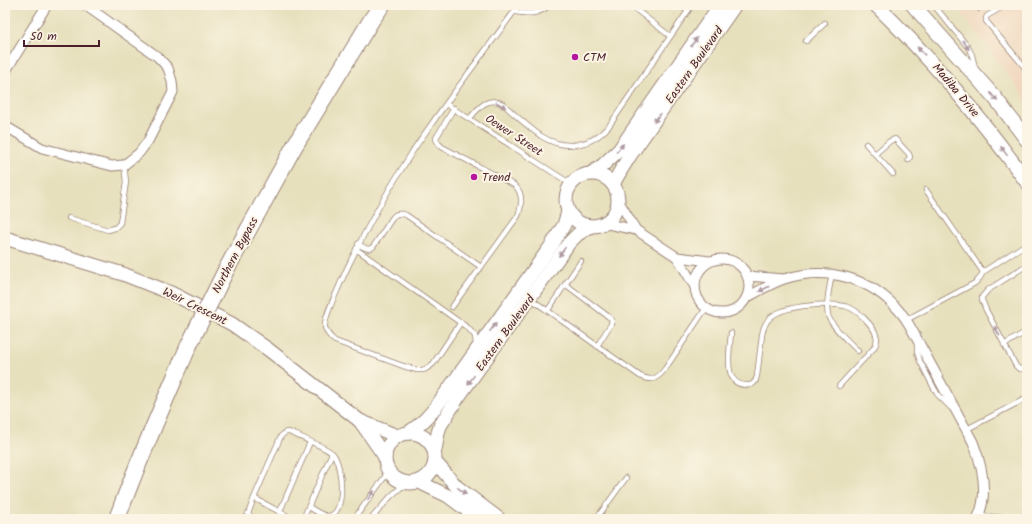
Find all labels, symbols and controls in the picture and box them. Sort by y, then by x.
scale bar [24,22,99,48]
street label: Eastern Boulevard [661,22,729,108]
text: 50 m [30,27,57,46]
one-way arrow [690,37,698,47]
one-way arrow [963,39,970,51]
one-way arrow [916,46,926,56]
place label: CTM [583,48,607,67]
marker: CTM [570,52,580,62]
street label: Madiba Drive [927,59,984,122]
one-way arrow [990,92,999,103]
one-way arrow [495,101,507,108]
street label: Oewer Street [481,110,547,161]
one-way arrow [653,112,661,123]
one-way arrow [615,143,624,154]
one-way arrow [1000,145,1008,156]
place label: Trend [482,168,511,187]
marker: Trend [469,172,479,182]
street label: Northern Bypass [207,214,264,297]
one-way arrow [558,246,567,257]
street label: Weir Crescent [159,283,231,330]
one-way arrow [759,286,770,292]
street label: Eastern Boulevard [471,290,540,376]
one-way arrow [489,322,497,332]
one-way arrow [994,325,1000,336]
one-way arrow [467,375,475,386]
one-way arrow [457,487,468,496]
one-way arrow [367,490,375,501]

